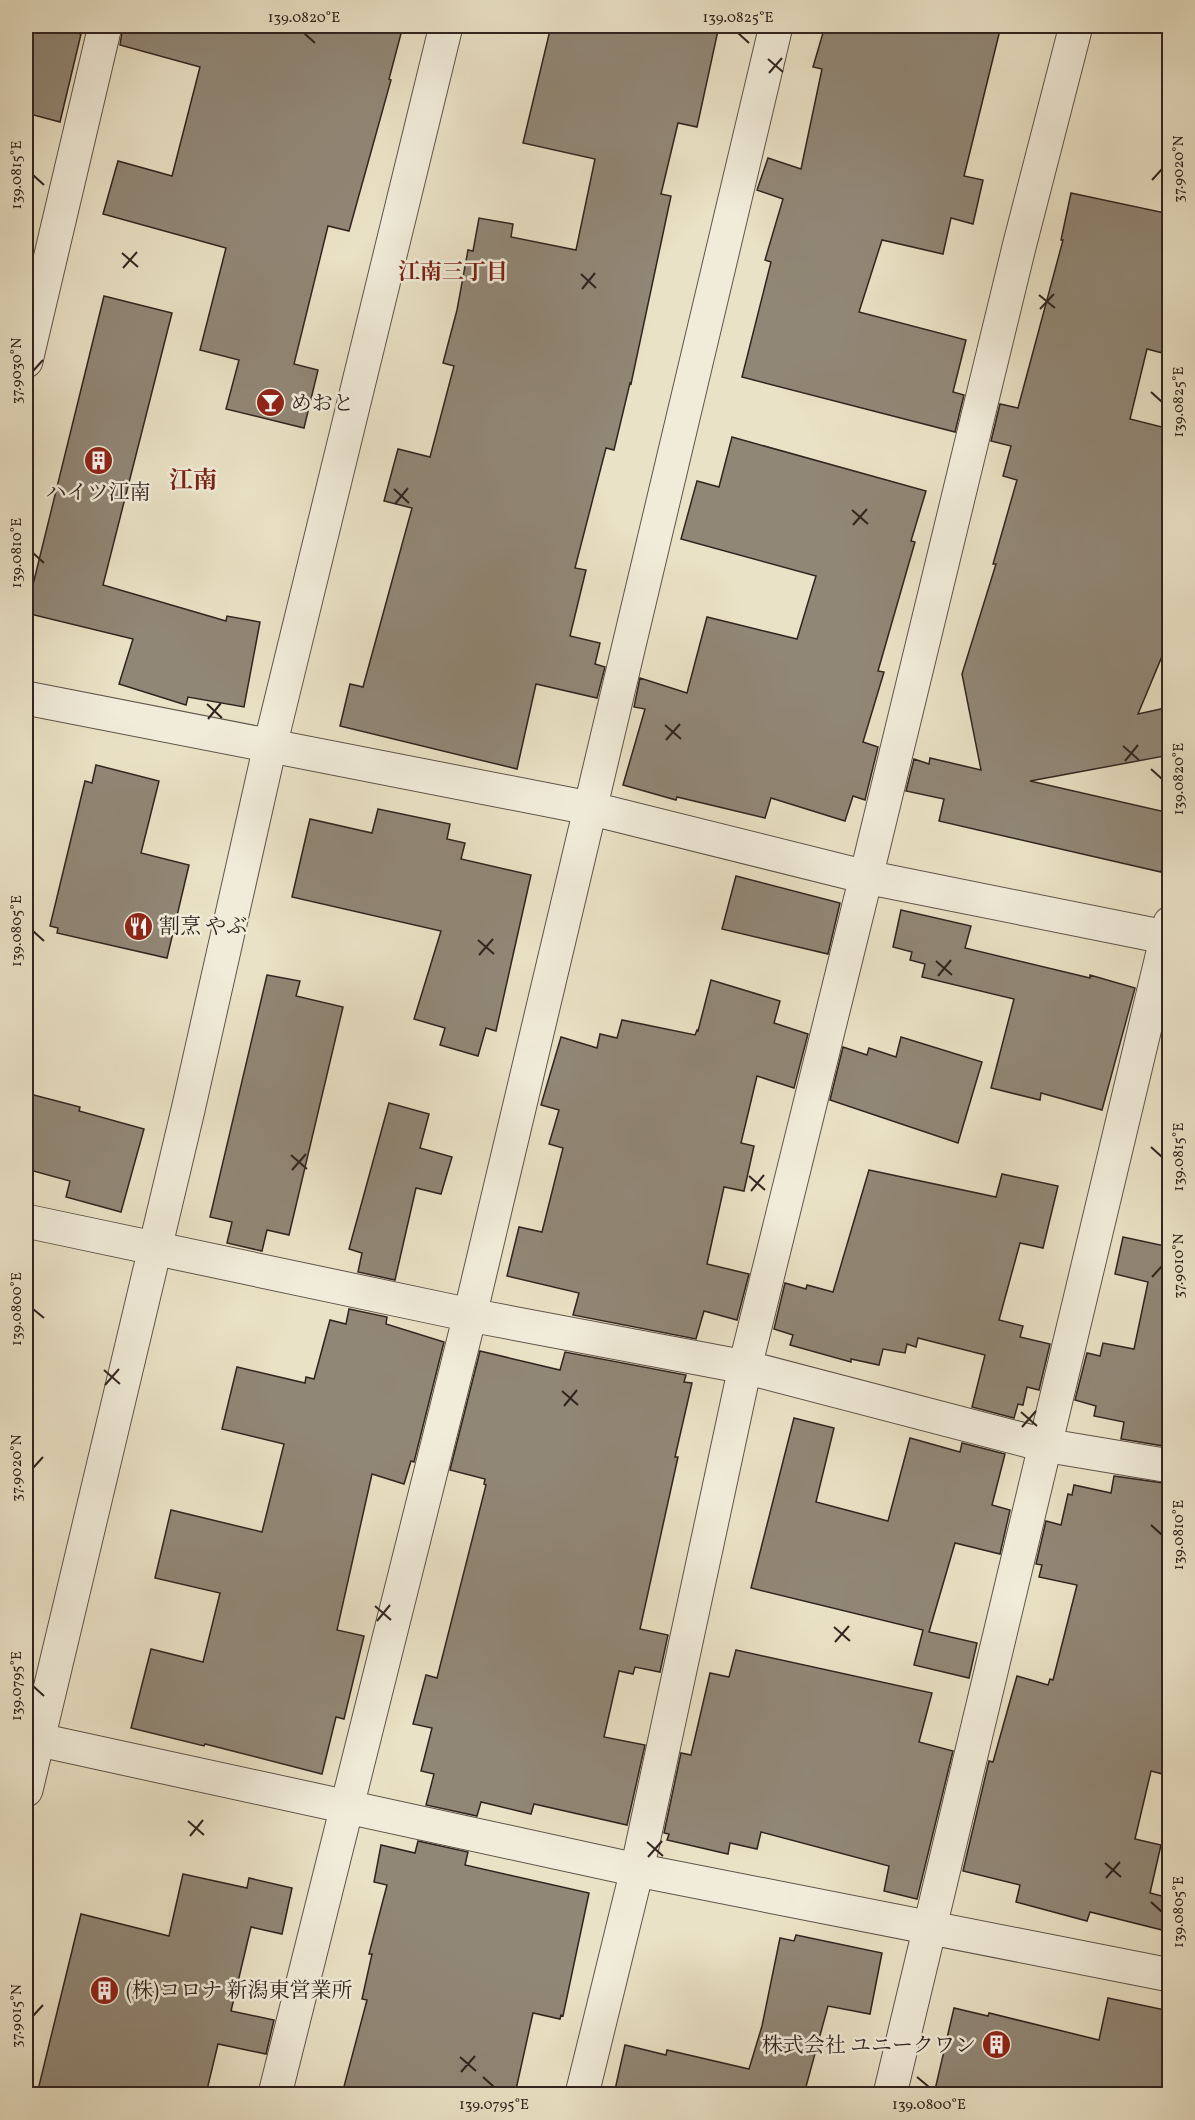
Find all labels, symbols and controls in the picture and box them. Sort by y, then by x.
text: 139.0820°E [268,8,340,29]
text: 139.0825°E [702,8,774,29]
text: 37.9020°N [1169,135,1190,203]
text: 139.0815°E [7,141,28,209]
district label: 江南三丁目 [398,258,508,289]
text: 37.9030°N [7,338,28,404]
text: 139.0825°E [1169,366,1190,438]
bar icon: めおと [254,387,286,419]
place label: めおと [291,390,354,419]
building icon: ハイツ江南 [82,445,114,477]
district label: 江南 [169,465,217,499]
place label: ハイツ江南 [46,479,151,508]
text: 139.0810°E [7,518,28,588]
text: 139.0820°E [1169,743,1190,815]
text: 139.0805°E [7,895,28,967]
restaurant icon: 割烹 やぶ [122,910,154,942]
place label: 割烹 やぶ [159,913,247,942]
text: 139.0815°E [1169,1123,1190,1191]
text: 37.9010°N [1169,1233,1190,1299]
text: 139.0800°E [7,1272,28,1346]
text: 37.9020°N [7,1434,28,1502]
text: 139.0810°E [1169,1500,1190,1570]
text: 139.0795°E [7,1651,28,1721]
text: 139.0805°E [1169,1876,1190,1948]
building icon: (株)コロナ 新潟東営業所 [89,1974,121,2006]
place label: (株)コロナ 新潟東営業所 [126,1977,352,2006]
text: 37.9015°N [7,1984,28,2048]
building icon: 株式会社 ユニークワン [981,2029,1013,2061]
place label: 株式会社 ユニークワン [762,2032,976,2061]
text: 139.0795°E [459,2095,529,2116]
text: 139.0800°E [892,2095,966,2116]

